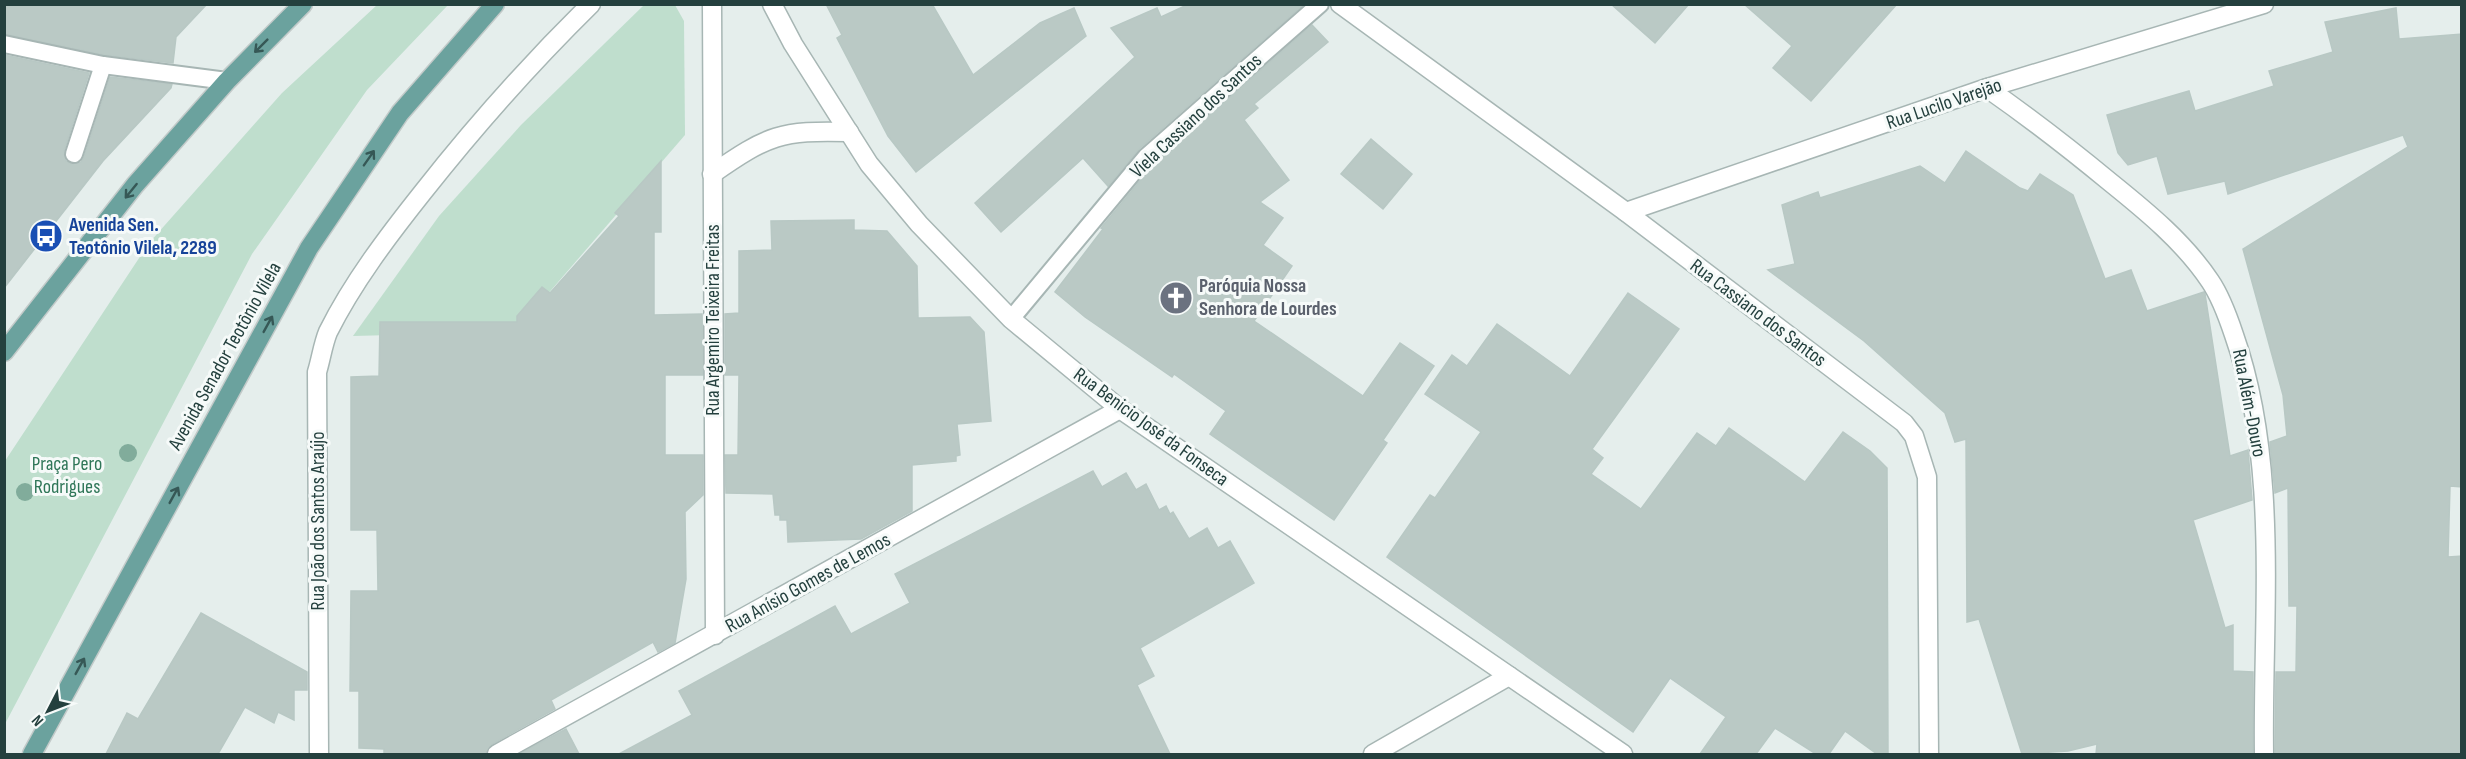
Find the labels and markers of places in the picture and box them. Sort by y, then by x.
place label: Avenida Sen. Teotônio Vilela, 2289 [68,213,217,260]
bus stop icon: Avenida Sen. Teotônio Vilela, 2289 [28,218,64,254]
place label: Paróquia Nossa Senhora de Lourdes [1199,274,1337,321]
church icon: Paróquia Nossa Senhora de Lourdes [1158,280,1194,316]

